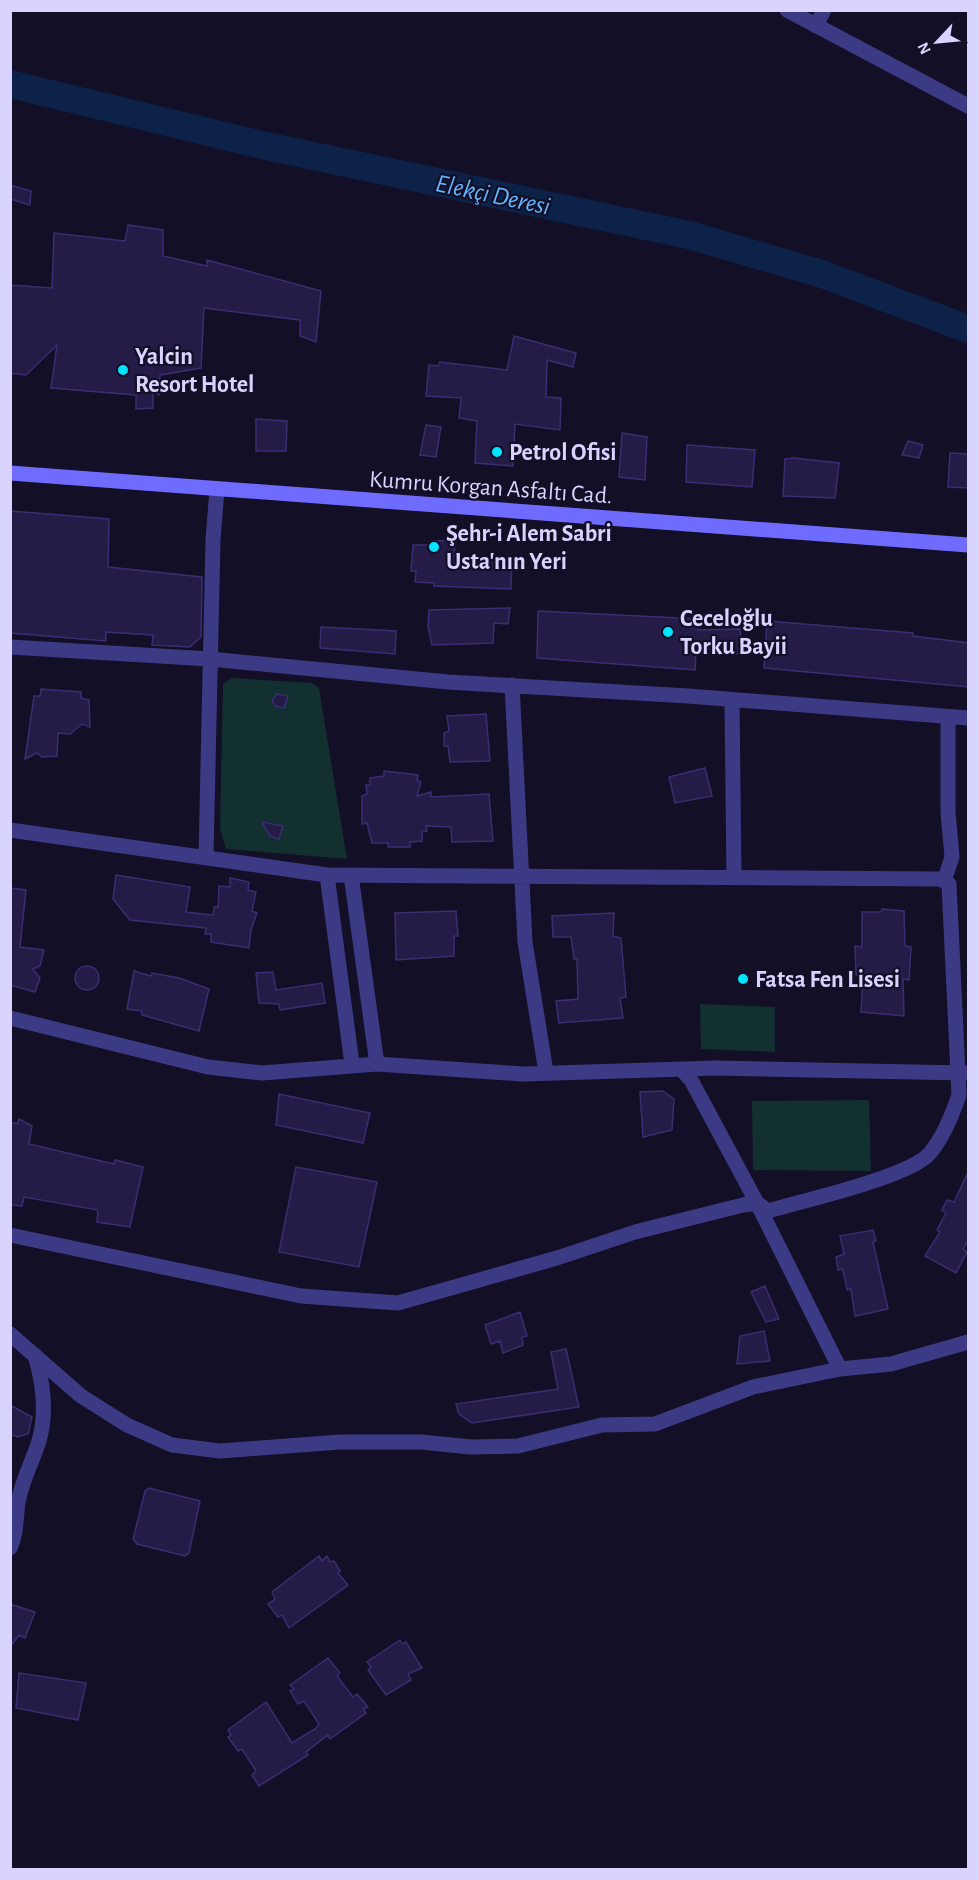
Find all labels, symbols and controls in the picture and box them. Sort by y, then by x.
north arrow [907,12,967,72]
text: N [915,40,934,57]
water label: Elekçi Deresi [433,170,553,220]
place label: Yalcin Resort Hotel [135,345,254,397]
marker: Yalcin Resort Hotel [116,363,130,377]
place label: Petrol Ofisi [509,441,616,465]
marker: Petrol Ofisi [490,445,504,459]
street label: Kumru Korgan Asfaltı Cad. [368,468,613,508]
place label: Şehr-i Alem Sabri Usta'nın Yeri [446,522,612,574]
marker: Şehr-i Alem Sabri Usta'nın Yeri [427,540,441,554]
place label: Ceceloğlu Torku Bayii [680,607,787,659]
marker: Ceceloğlu Torku Bayii [661,625,675,639]
place label: Fatsa Fen Lisesi [755,968,900,992]
marker: Fatsa Fen Lisesi [736,972,750,986]

